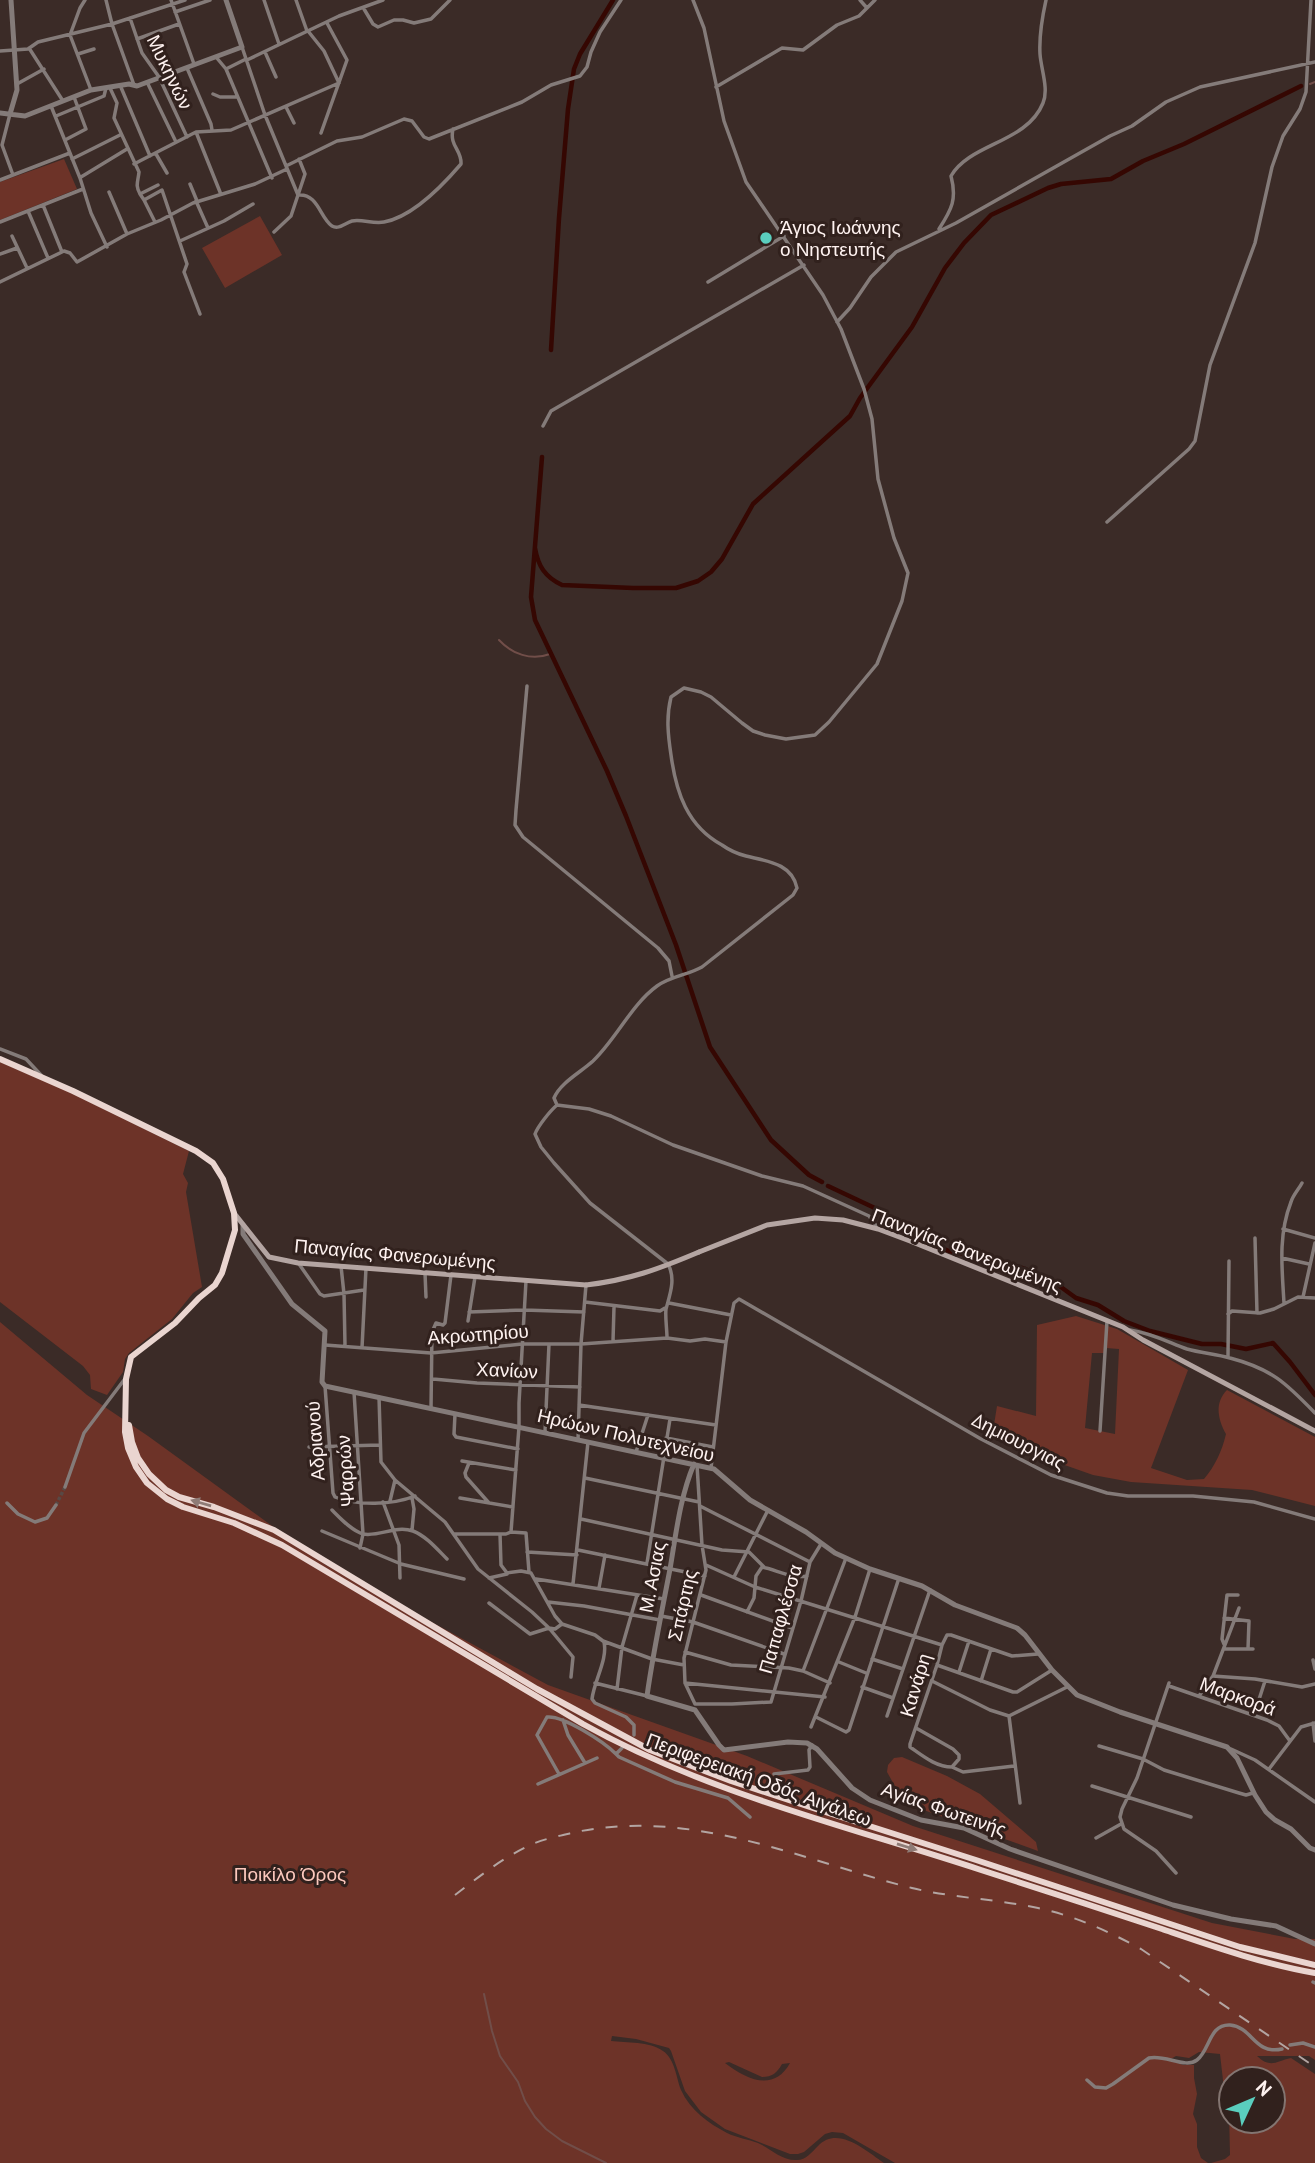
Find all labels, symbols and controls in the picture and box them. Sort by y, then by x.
street label: Μυκηνών [142,31,198,113]
place label: Άγιος Ιωάννης ο Νηστευτής [780,215,901,261]
marker: Άγιος Ιωάννης ο Νηστευτής [758,230,774,246]
street label: Παναγίας Φανερωμένης [868,1203,1066,1297]
street label: Παναγίας Φανερωμένης [293,1233,497,1275]
street label: Ακρωτηρίου [426,1318,530,1350]
street label: Χανίων [476,1356,538,1384]
street label: Αδριανού [300,1400,330,1482]
street label: Ηρώων Πολυτεχνείου [535,1403,717,1467]
street label: Δημιουργιας [968,1407,1070,1475]
street label: Ψαρρών [331,1434,359,1508]
one-way arrow [190,1498,211,1508]
street label: Μ. Ασιας [633,1539,671,1615]
street label: Παπαφλέσσα [753,1562,807,1676]
street label: Σπάρτης [662,1567,702,1643]
street label: Κανάρη [894,1650,936,1720]
street label: Μαρκορά [1197,1671,1279,1721]
street label: Περιφερειακή Οδός Αιγάλεω [643,1727,875,1831]
street label: Αγίας Φωτεινής [878,1776,1010,1842]
one-way arrow [896,1842,917,1852]
park label: Ποικίλο Όρος [234,1862,346,1886]
north arrow [1217,2065,1287,2135]
text: N [1251,2075,1277,2101]

